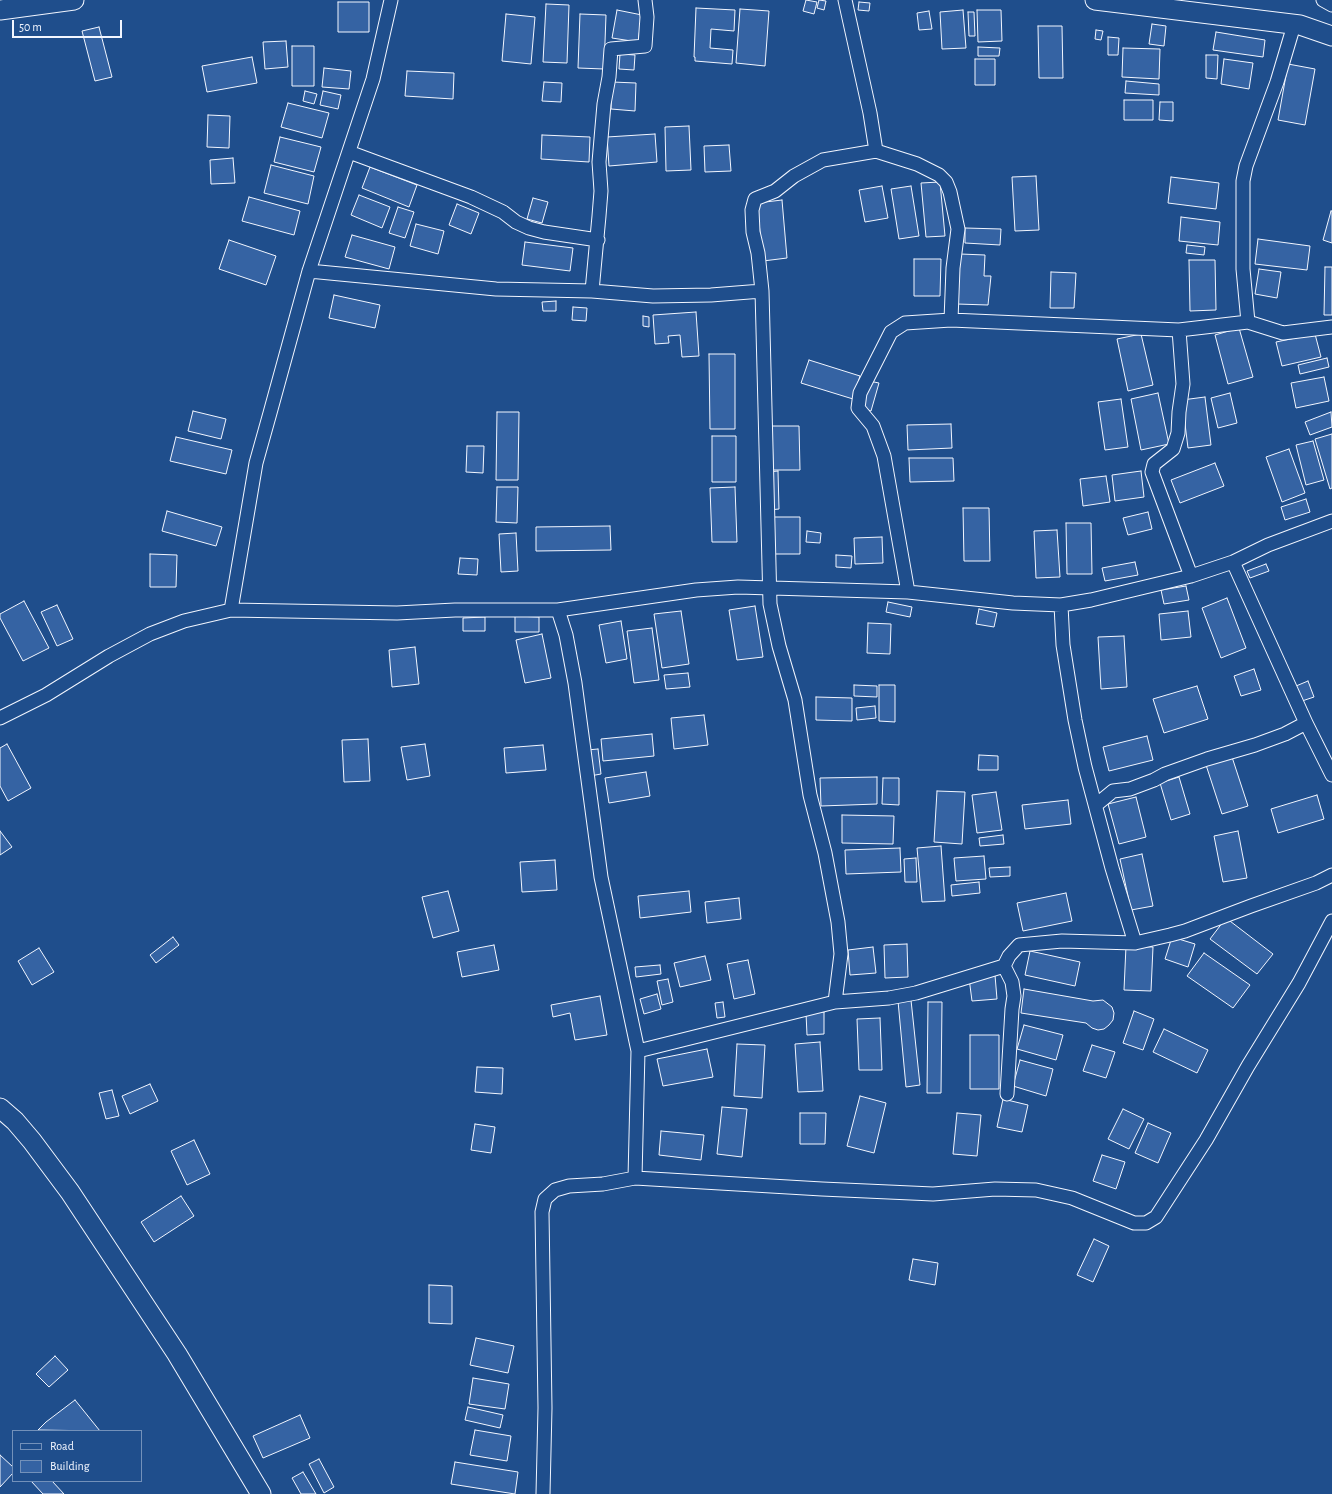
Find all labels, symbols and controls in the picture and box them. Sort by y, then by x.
scale bar [14,12,124,38]
text: 50 m [19,21,42,33]
legend [12,1430,142,1482]
text: Road [50,1440,74,1452]
text: Building [50,1460,90,1472]

